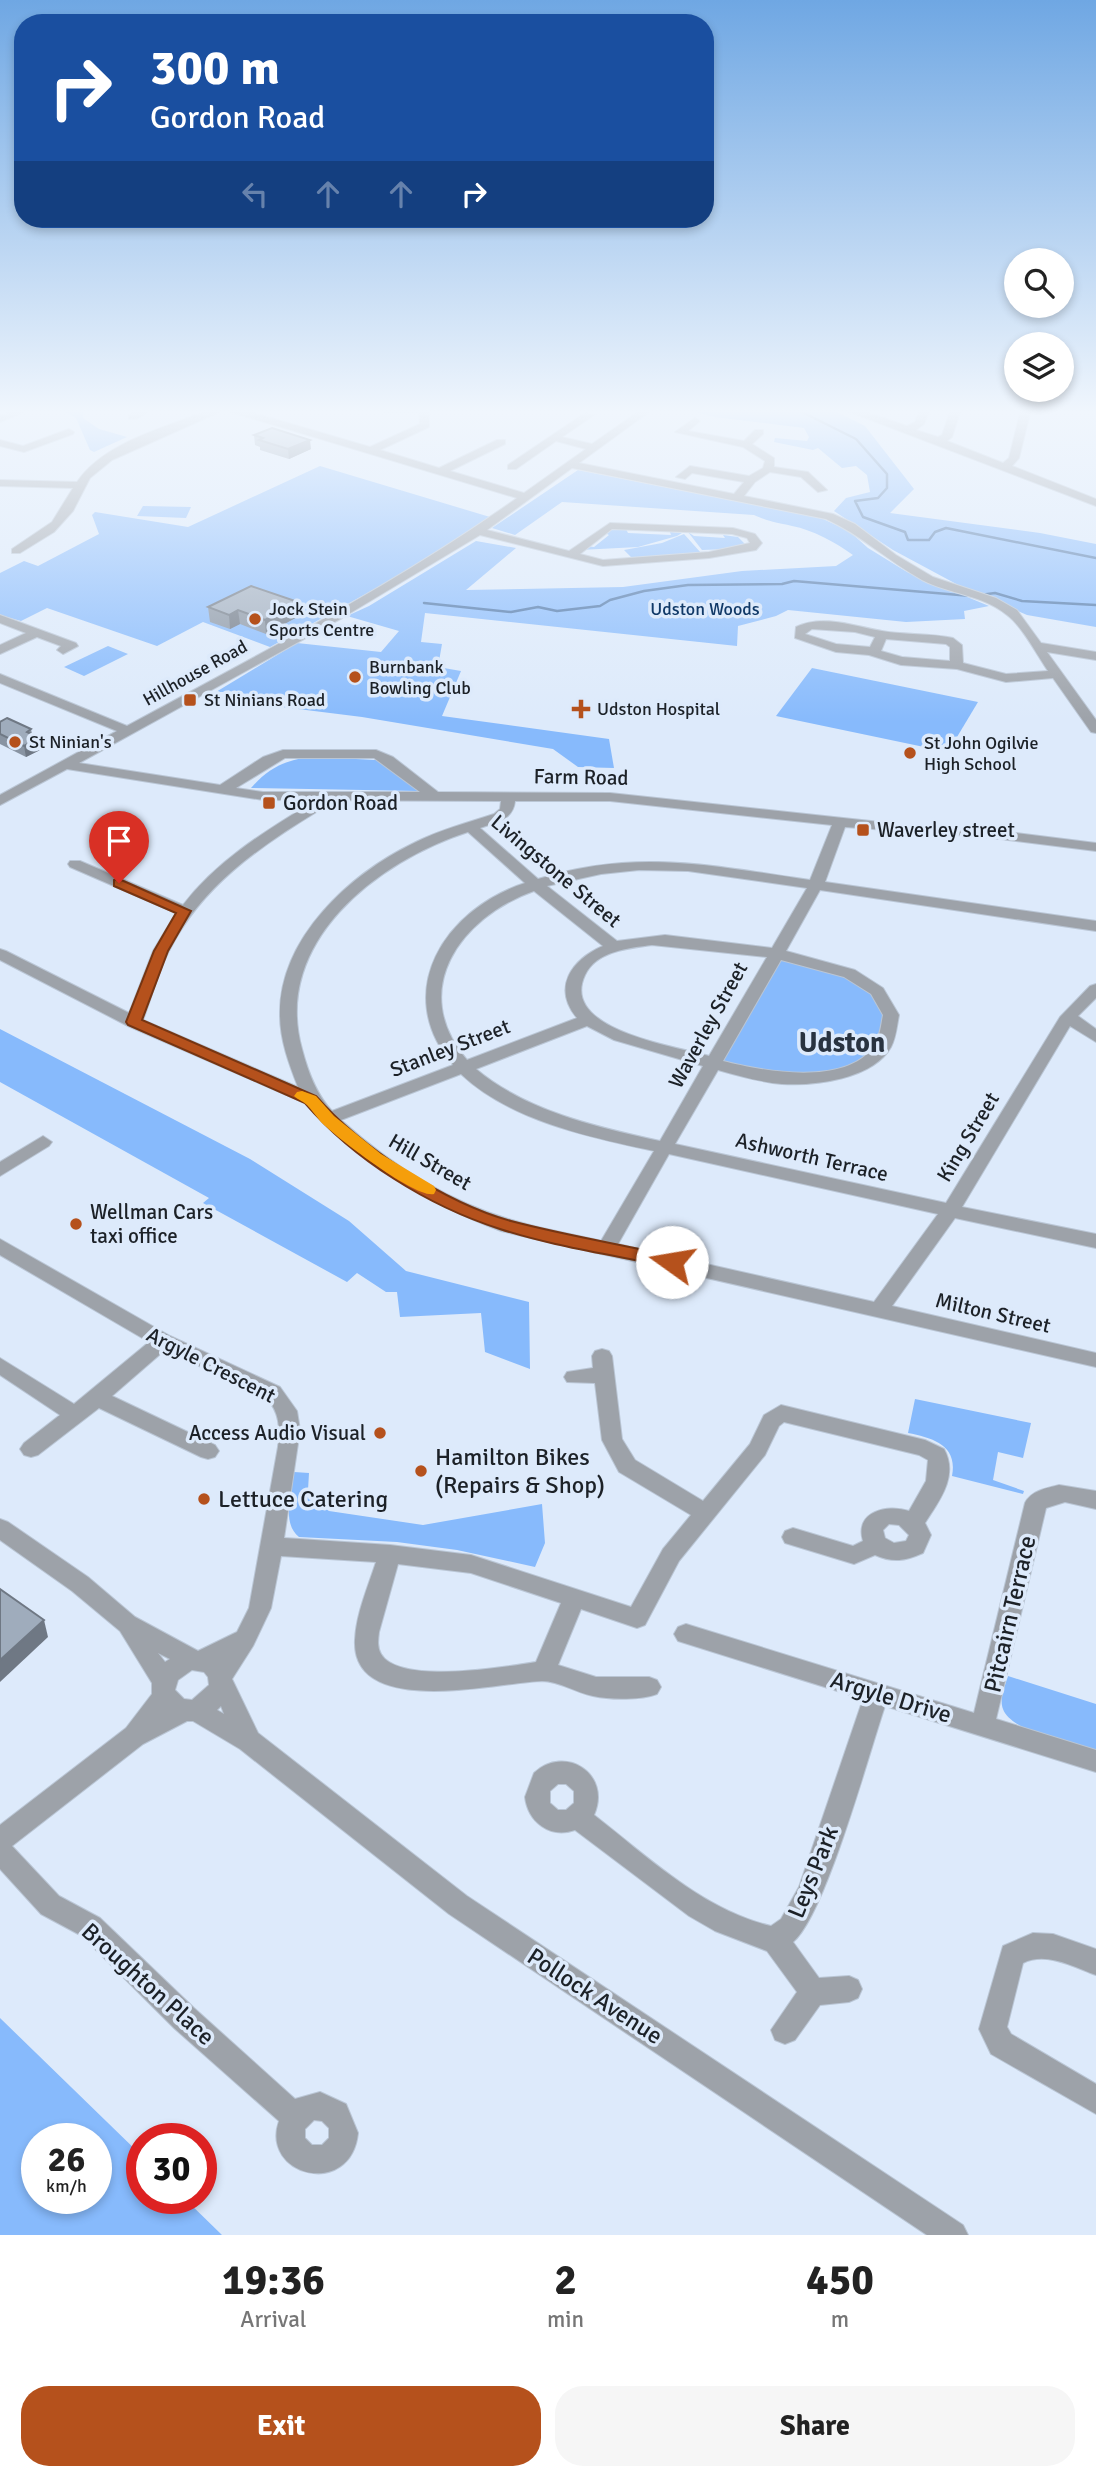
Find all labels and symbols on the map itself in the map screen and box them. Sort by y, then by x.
place label: Jock Stein Sports Centre [269,598,374,641]
park label: Udston Woods [650,598,760,620]
marker: Jock Stein Sports Centre [247,611,263,627]
street label: Hillhouse Road [139,635,251,711]
place label: Burnbank Bowling Club [369,656,471,699]
marker: Burnbank Bowling Club [347,669,363,685]
place label: St Ninians Road [204,689,325,711]
marker: St Ninians Road [182,692,198,708]
place label: Udston Hospital [597,698,720,720]
marker: Udston Hospital [571,699,591,719]
place label: St Ninian's [29,731,112,753]
place label: St John Ogilvie High School [924,732,1038,775]
marker: St Ninian's [7,734,23,750]
marker: St John Ogilvie High School [902,745,918,761]
street label: Farm Road [533,763,629,791]
place label: Gordon Road [283,790,398,816]
marker: Gordon Road [261,795,277,811]
street label: Livingstone Street [486,809,626,933]
pin [89,811,149,883]
place label: Waverley street [877,817,1015,843]
marker: Waverley street [855,822,871,838]
street label: Waverley Street [663,957,753,1093]
street label: Stanley Street [386,1013,514,1083]
district label: Udston [799,1026,885,1060]
street label: King Street [931,1087,1005,1187]
street label: Ashworth Terrace [733,1127,891,1187]
street label: Hill Street [384,1128,476,1196]
place label: Wellman Cars taxi office [90,1199,213,1249]
marker: Wellman Cars taxi office [68,1216,84,1232]
position arrow [635,1225,709,1299]
street label: Milton Street [933,1287,1053,1339]
street label: Argyle Crescent [142,1321,280,1409]
place label: Access Audio Visual [189,1420,366,1446]
marker: Access Audio Visual [372,1425,388,1441]
place label: Hamilton Bikes (Repairs & Shop) [435,1442,605,1500]
marker: Hamilton Bikes (Repairs & Shop) [413,1463,429,1479]
place label: Lettuce Catering [218,1484,388,1514]
marker: Lettuce Catering [196,1491,212,1507]
street label: Pitcairn Terrace [977,1533,1043,1695]
street label: Argyle Drive [827,1664,955,1730]
street label: Leys Park [781,1822,845,1922]
street label: Broughton Place [75,1916,221,2052]
street label: Pollock Avenue [522,1941,668,2051]
speed limit sign: 30 [126,2123,217,2214]

